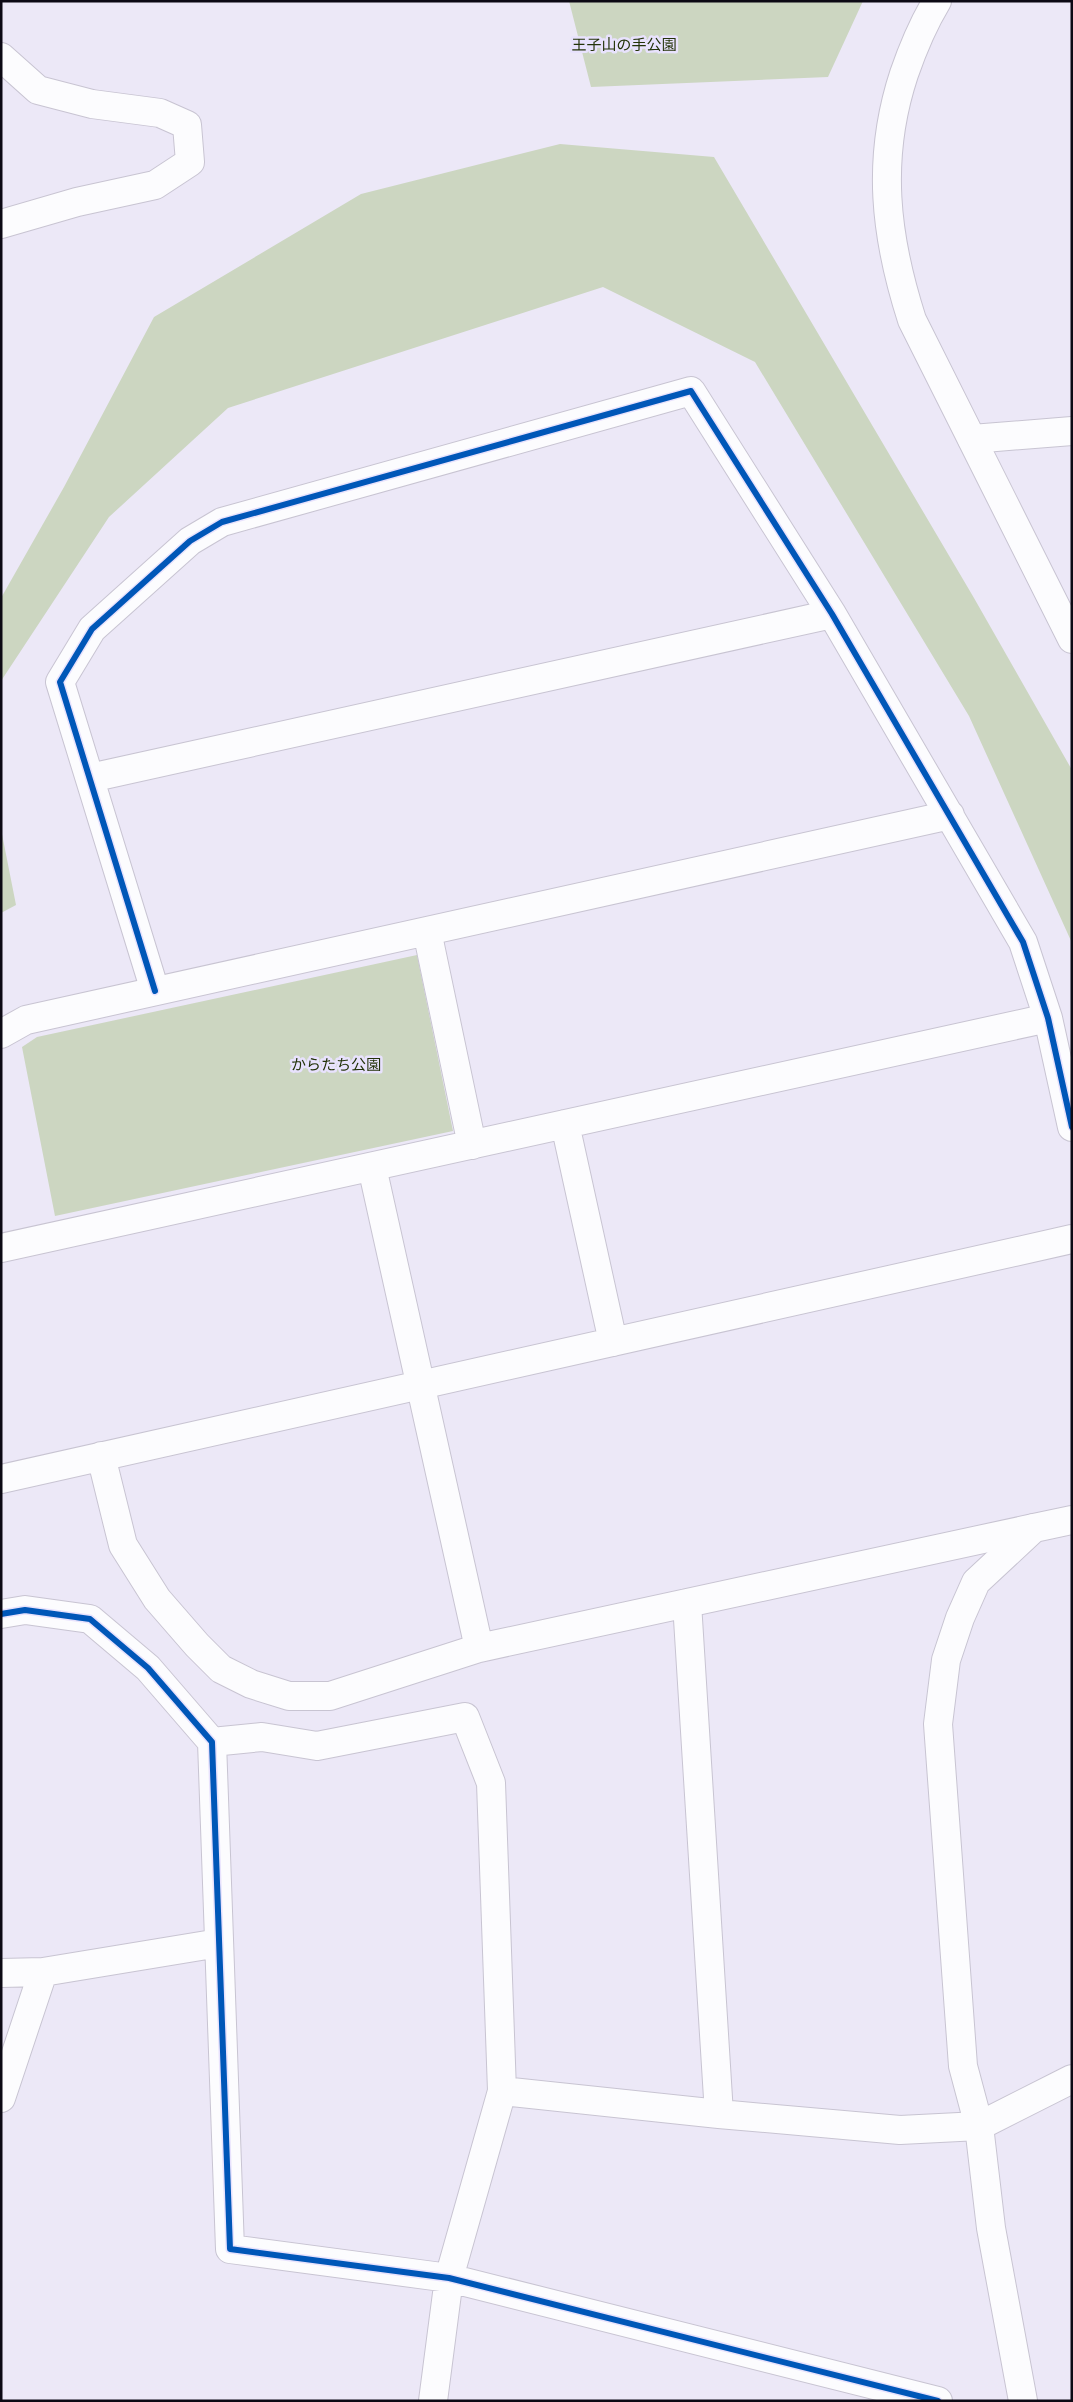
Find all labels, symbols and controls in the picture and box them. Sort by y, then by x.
park label: 王子山の手公園 [571,35,677,54]
park label: からたち公園 [291,1055,381,1074]

